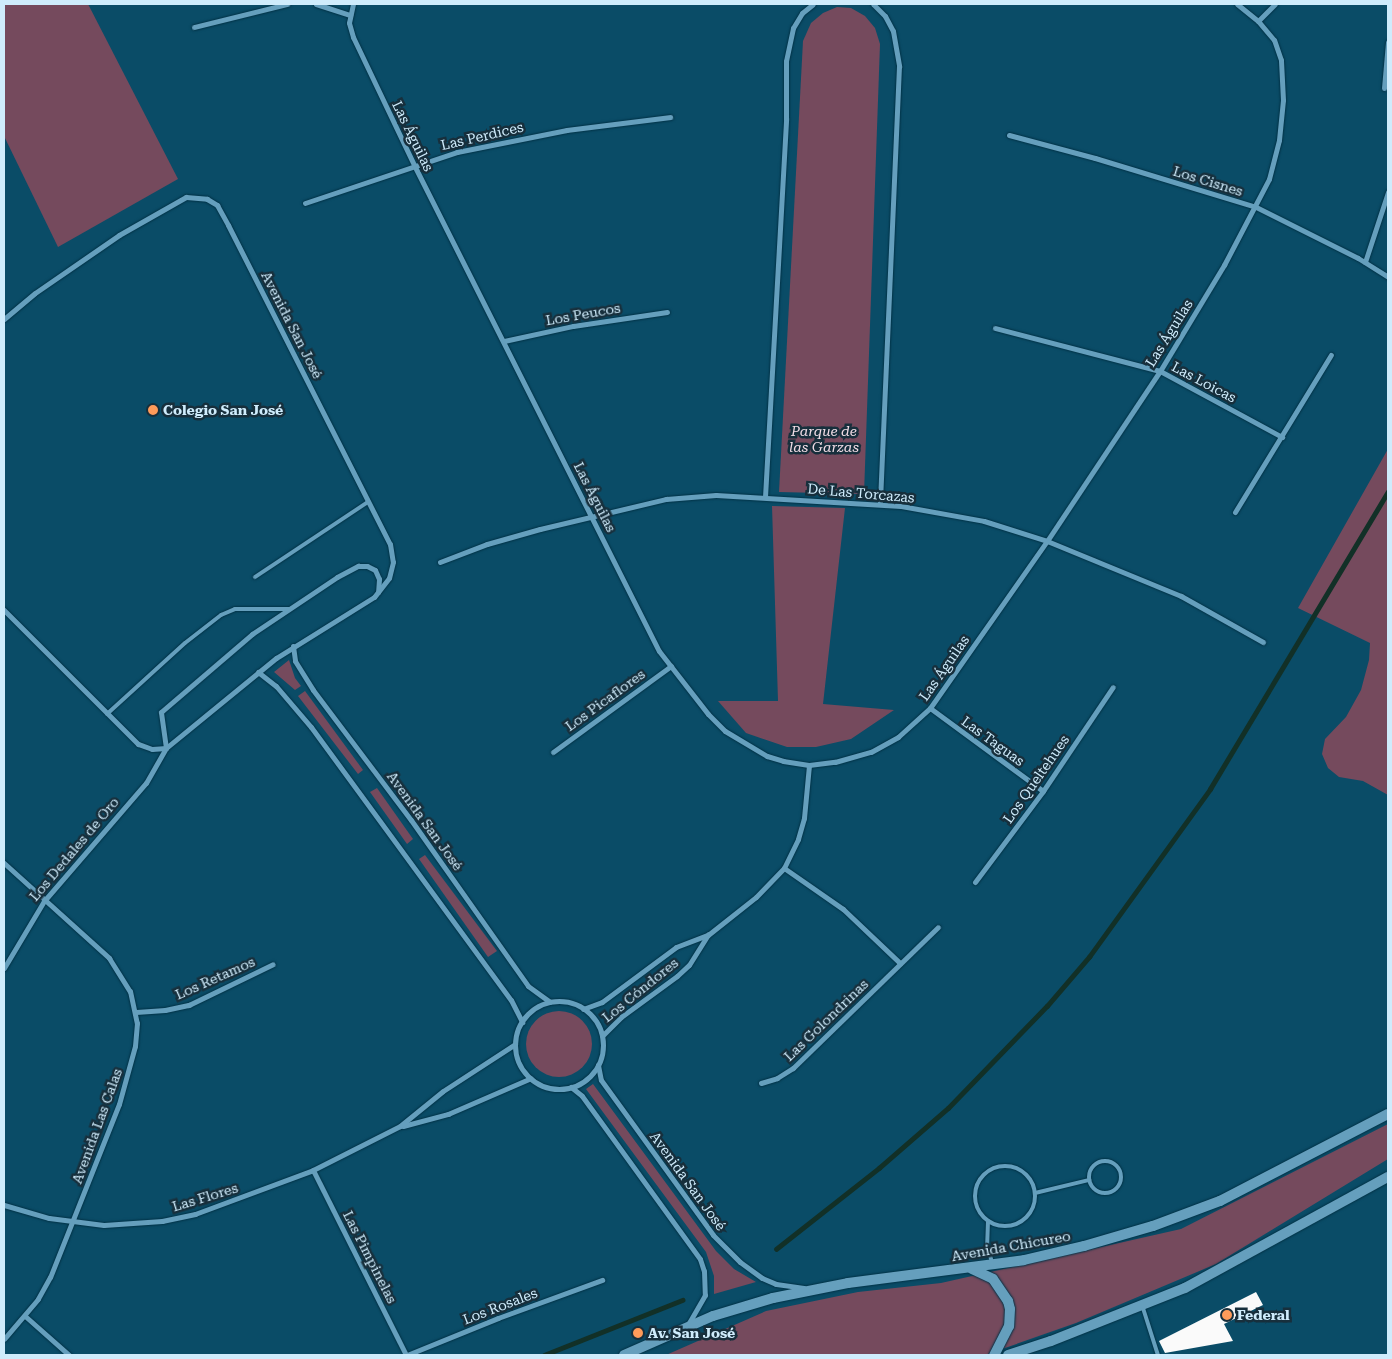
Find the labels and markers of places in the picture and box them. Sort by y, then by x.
place label: Colegio San José [163,402,283,418]
marker: Colegio San José [147,404,159,416]
place label: Federal [1237,1307,1290,1323]
marker: Federal [1221,1309,1233,1321]
place label: Av. San José [648,1325,735,1341]
marker: Av. San José [632,1327,644,1339]

